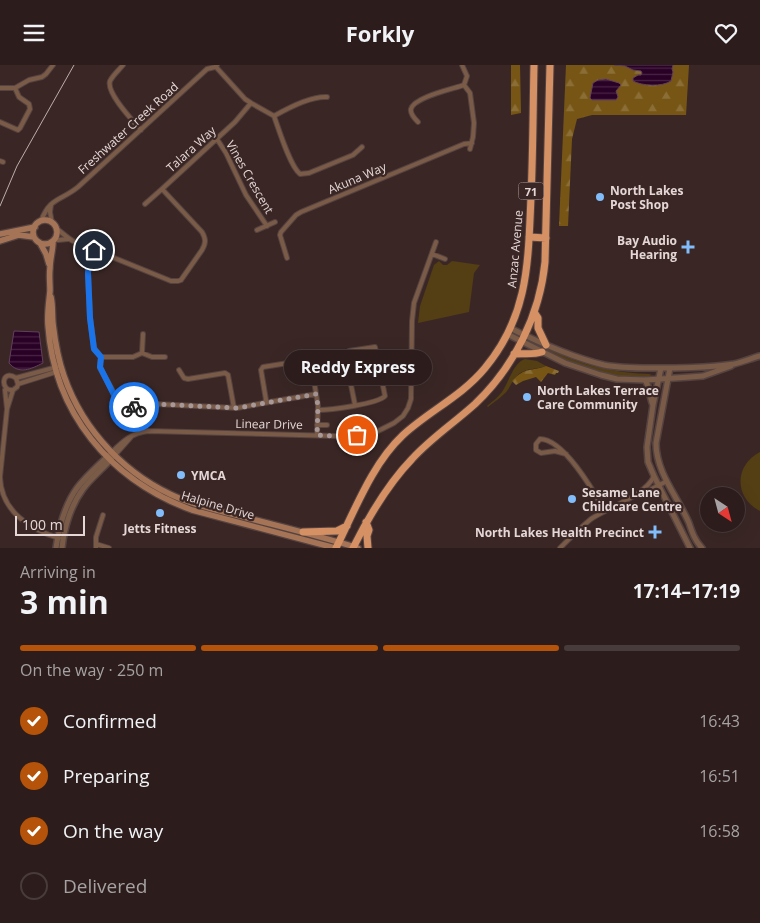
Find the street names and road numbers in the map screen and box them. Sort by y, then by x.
street label: Freshwater Creek Road [74,78,182,178]
street label: Talara Way [162,121,220,176]
street label: Vines Crescent [222,137,278,217]
street label: Akuna Way [325,158,390,198]
road number: 71 [518,183,544,199]
street label: Anzac Avenue [503,209,527,289]
street label: Linear Drive [235,415,303,433]
street label: Halpine Drive [179,486,257,524]

